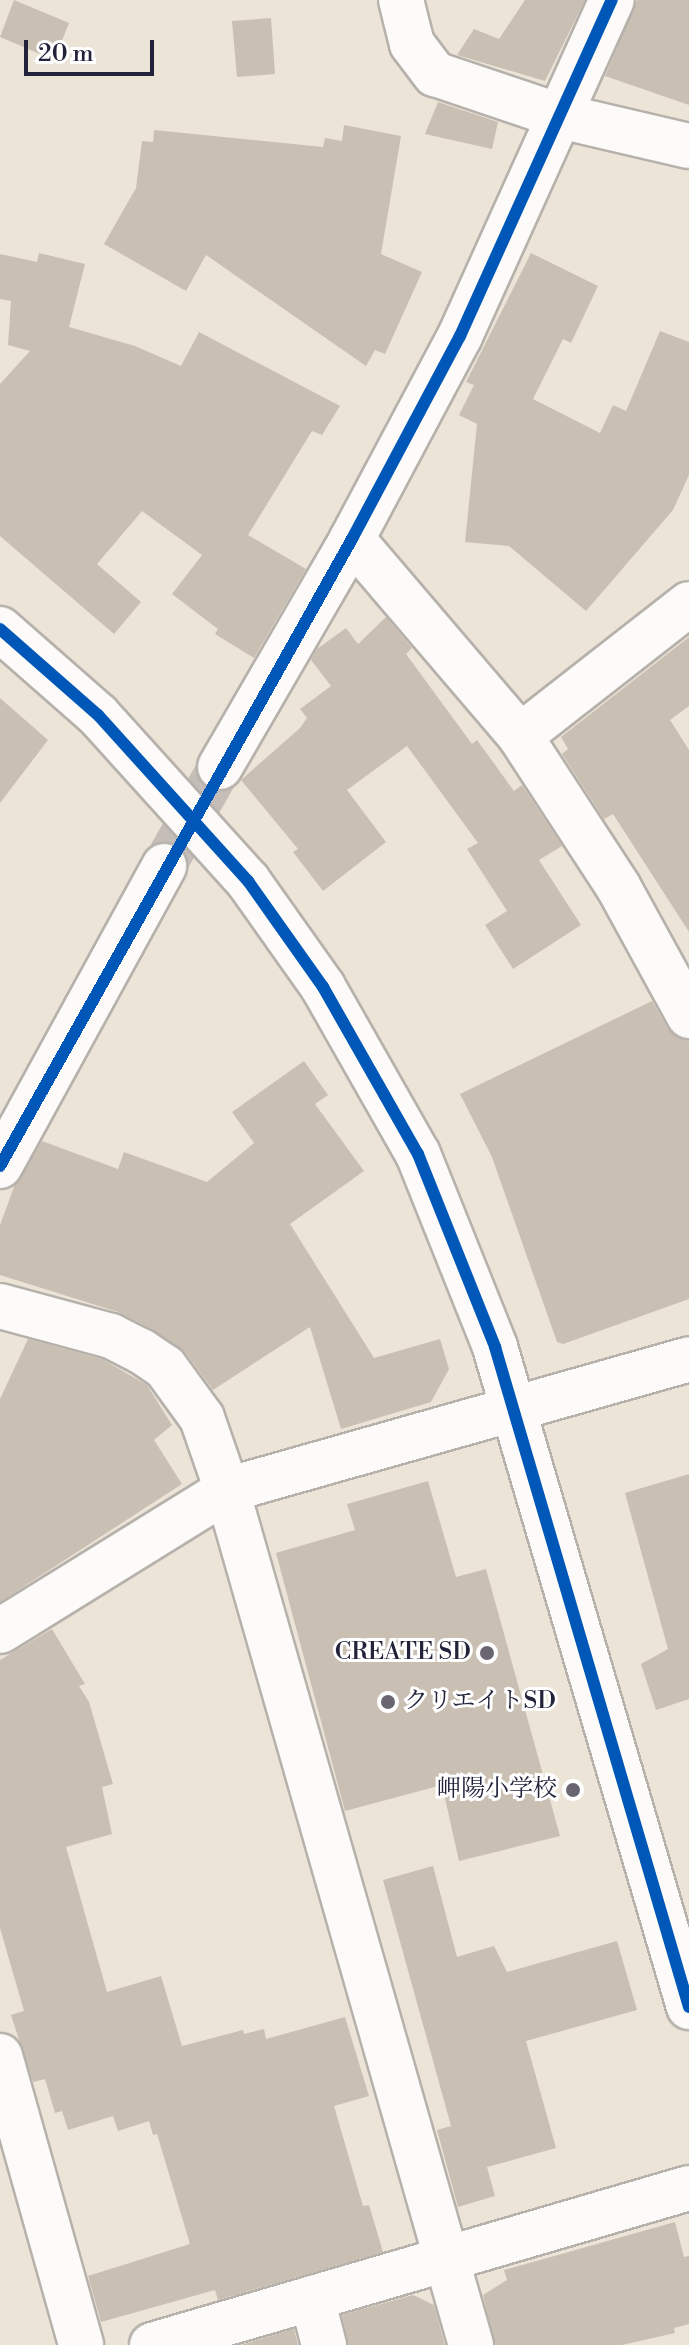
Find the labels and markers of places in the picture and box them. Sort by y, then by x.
place label: CREATE SD [335,1639,471,1667]
marker: CREATE SD [478,1644,496,1662]
place label: クリエイトSD [404,1688,556,1716]
marker: クリエイトSD [379,1693,397,1711]
place label: 岬陽小学校 [437,1776,557,1804]
marker: 岬陽小学校 [564,1781,582,1799]

